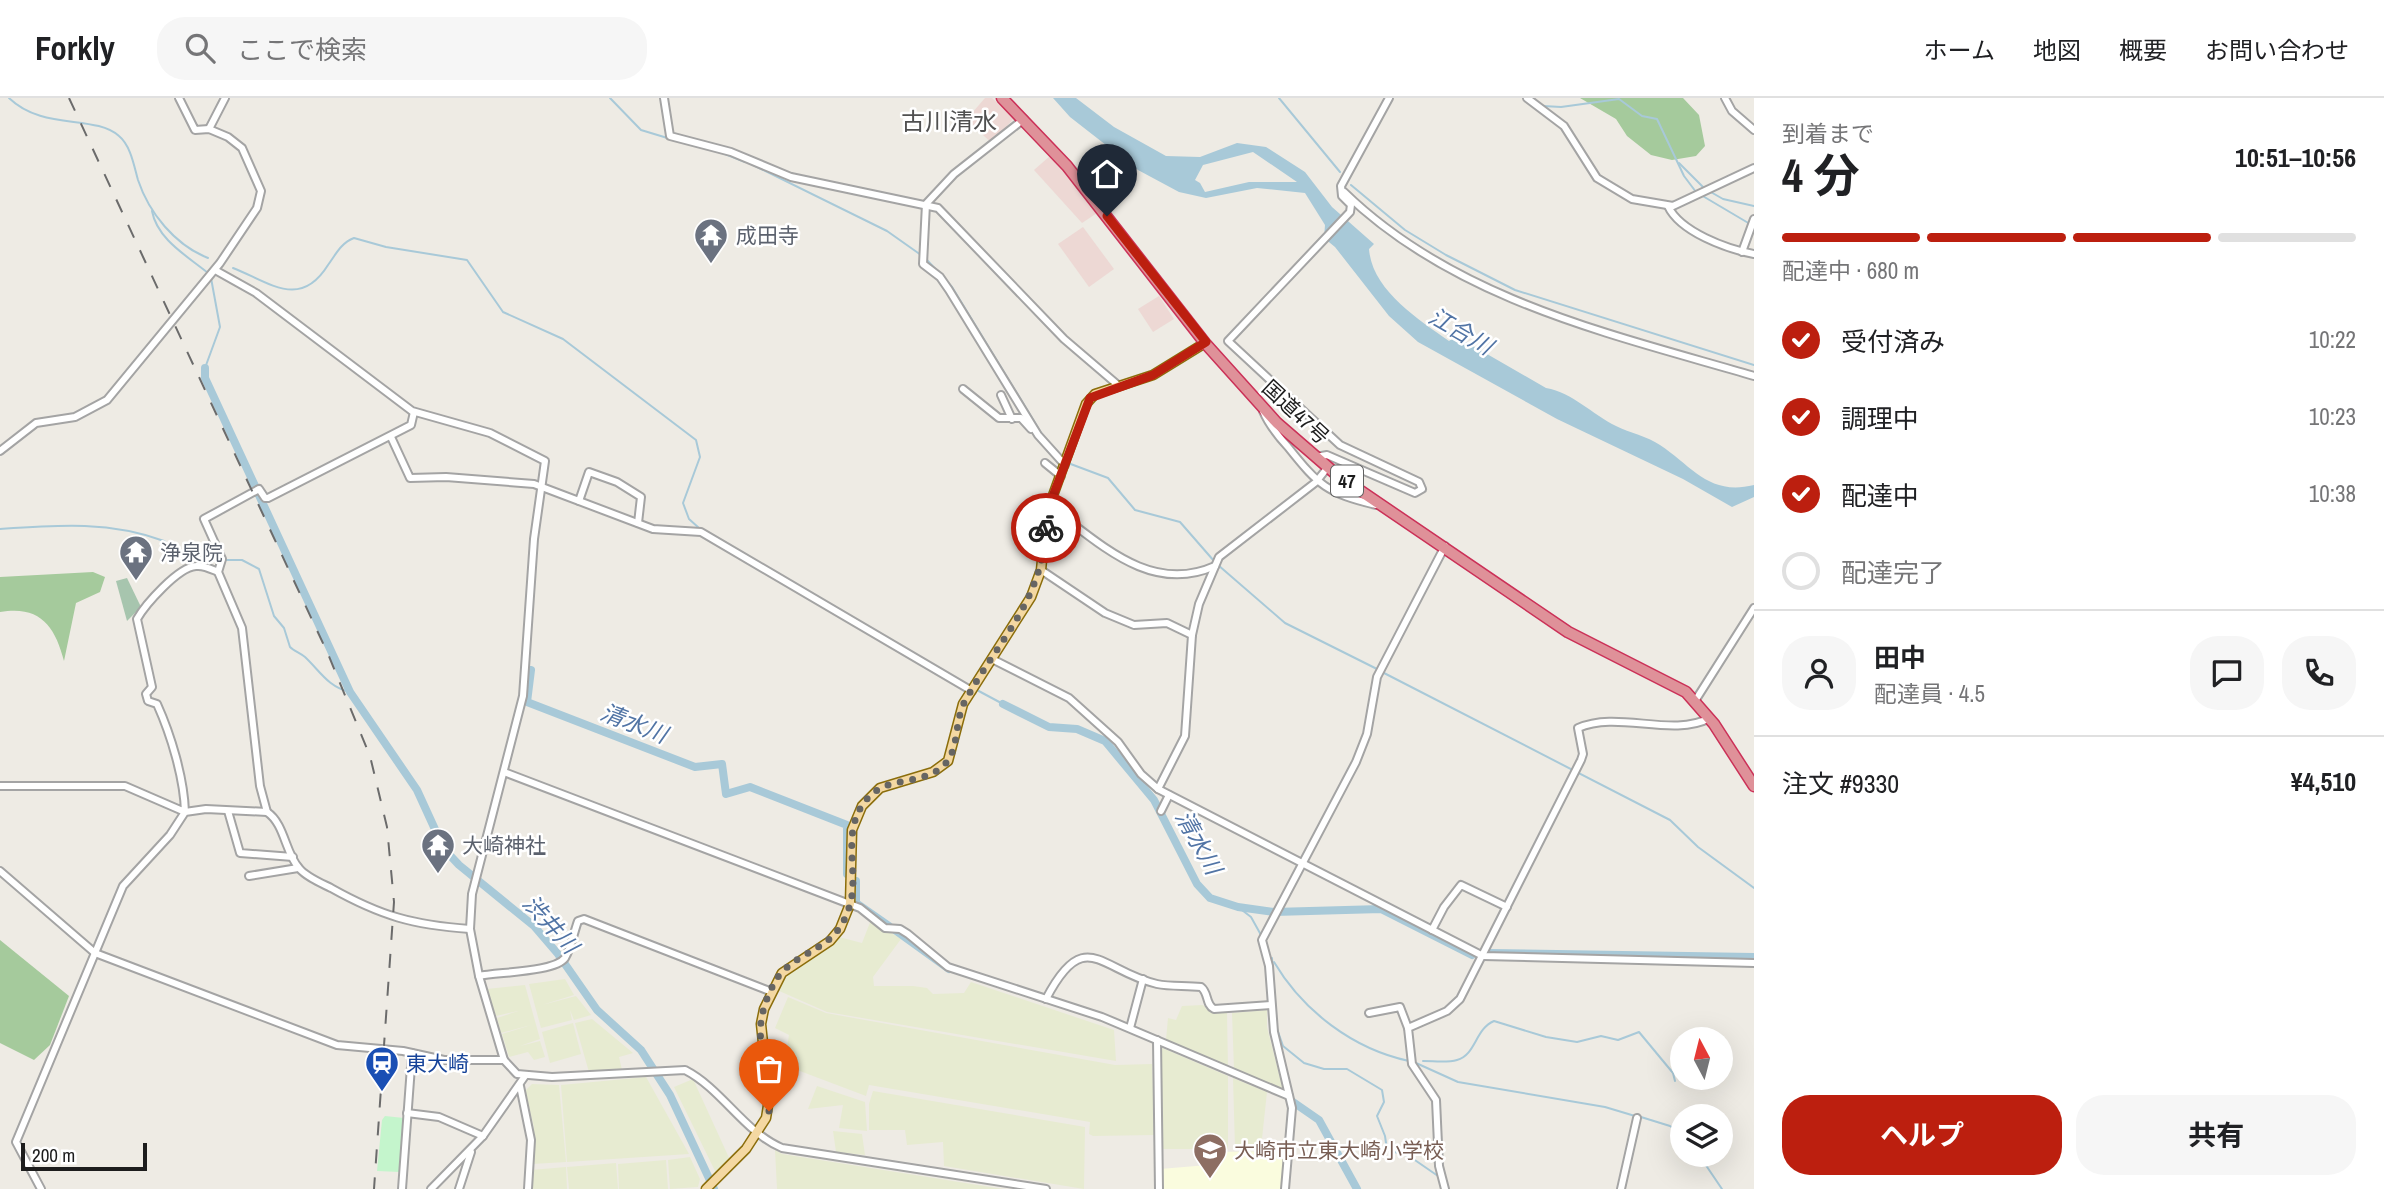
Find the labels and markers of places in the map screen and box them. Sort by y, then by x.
pin [1077,144,1137,216]
temple icon: 成田寺 [692,216,730,265]
place label: 成田寺 [736,221,799,250]
temple icon: 浄泉院 [117,533,155,582]
place label: 浄泉院 [160,538,223,567]
temple icon: 大崎神社 [419,826,457,875]
place label: 大崎神社 [462,831,546,860]
pin [739,1039,799,1111]
station icon: 東大崎 [363,1044,401,1093]
place label: 東大崎 [406,1049,469,1078]
school or university icon: 大崎市立東大崎小学校 [1191,1131,1229,1180]
place label: 大崎市立東大崎小学校 [1234,1136,1444,1165]

